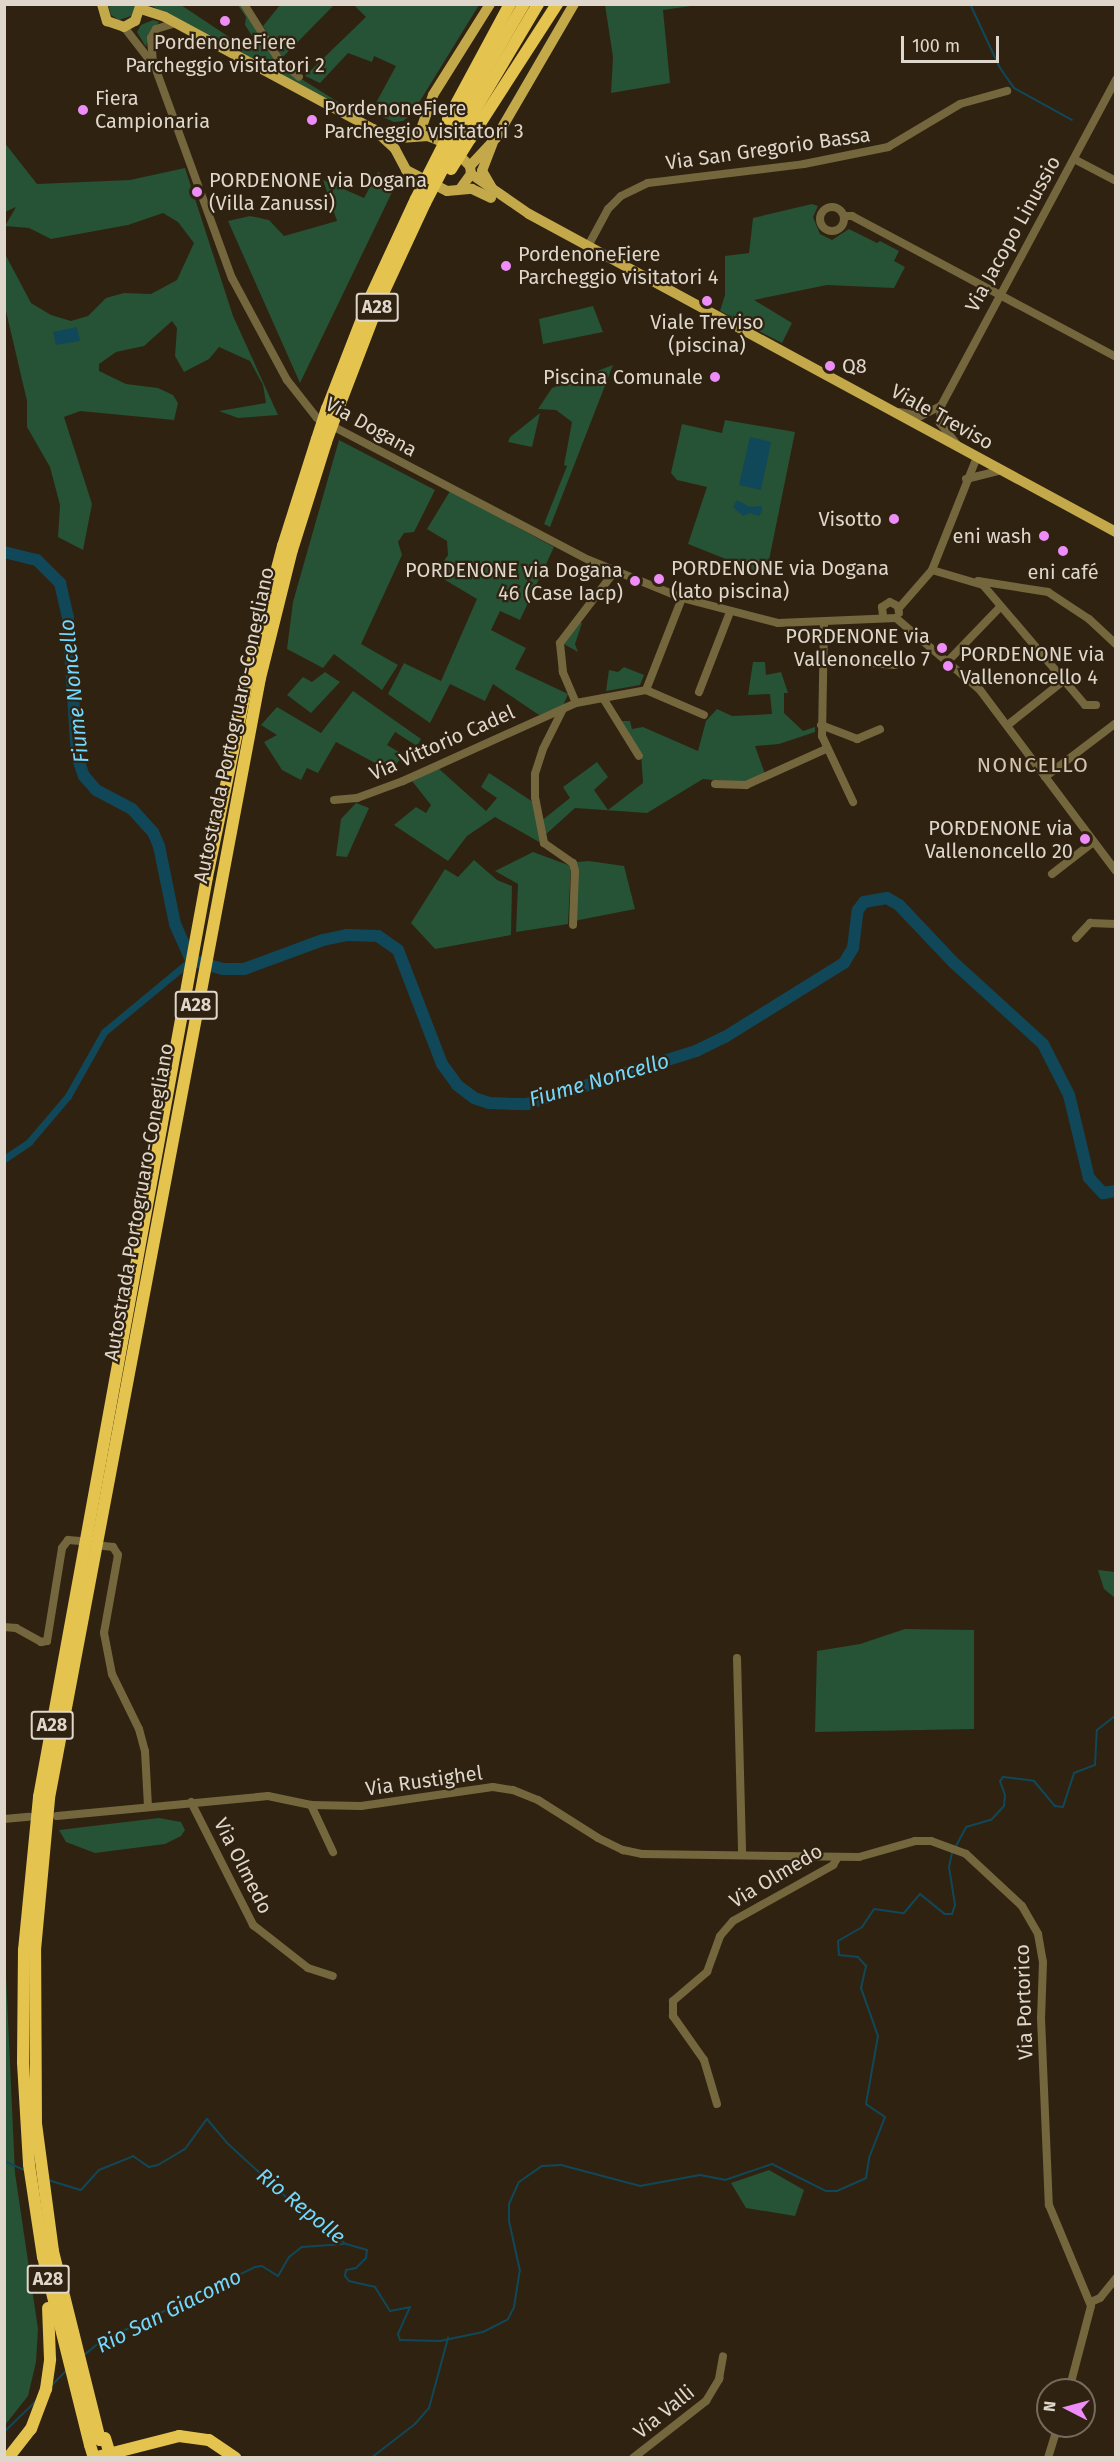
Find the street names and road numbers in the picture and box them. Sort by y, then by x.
street label: Via San Gregorio Bassa [664,123,872,175]
street label: Via Jacopo Linussio [960,152,1066,316]
road number: A28 [354,292,400,322]
street label: Viale Treviso [887,379,997,455]
street label: Via Dogana [321,392,421,462]
street label: Autostrada Portogruaro-Conegliano [189,565,279,885]
street label: Via Vittorio Cadel [366,700,518,786]
road number: A28 [174,990,218,1020]
street label: Autostrada Portogruaro-Conegliano [99,1041,179,1363]
road number: A28 [29,1710,74,1740]
street label: Via Rustighel [364,1761,484,1801]
street label: Via Olmedo [209,1814,277,1918]
street label: Via Olmedo [725,1839,827,1913]
street label: Via Portorico [1010,1944,1038,2060]
road number: A28 [26,2264,70,2294]
street label: Via Valli [629,2380,699,2444]

